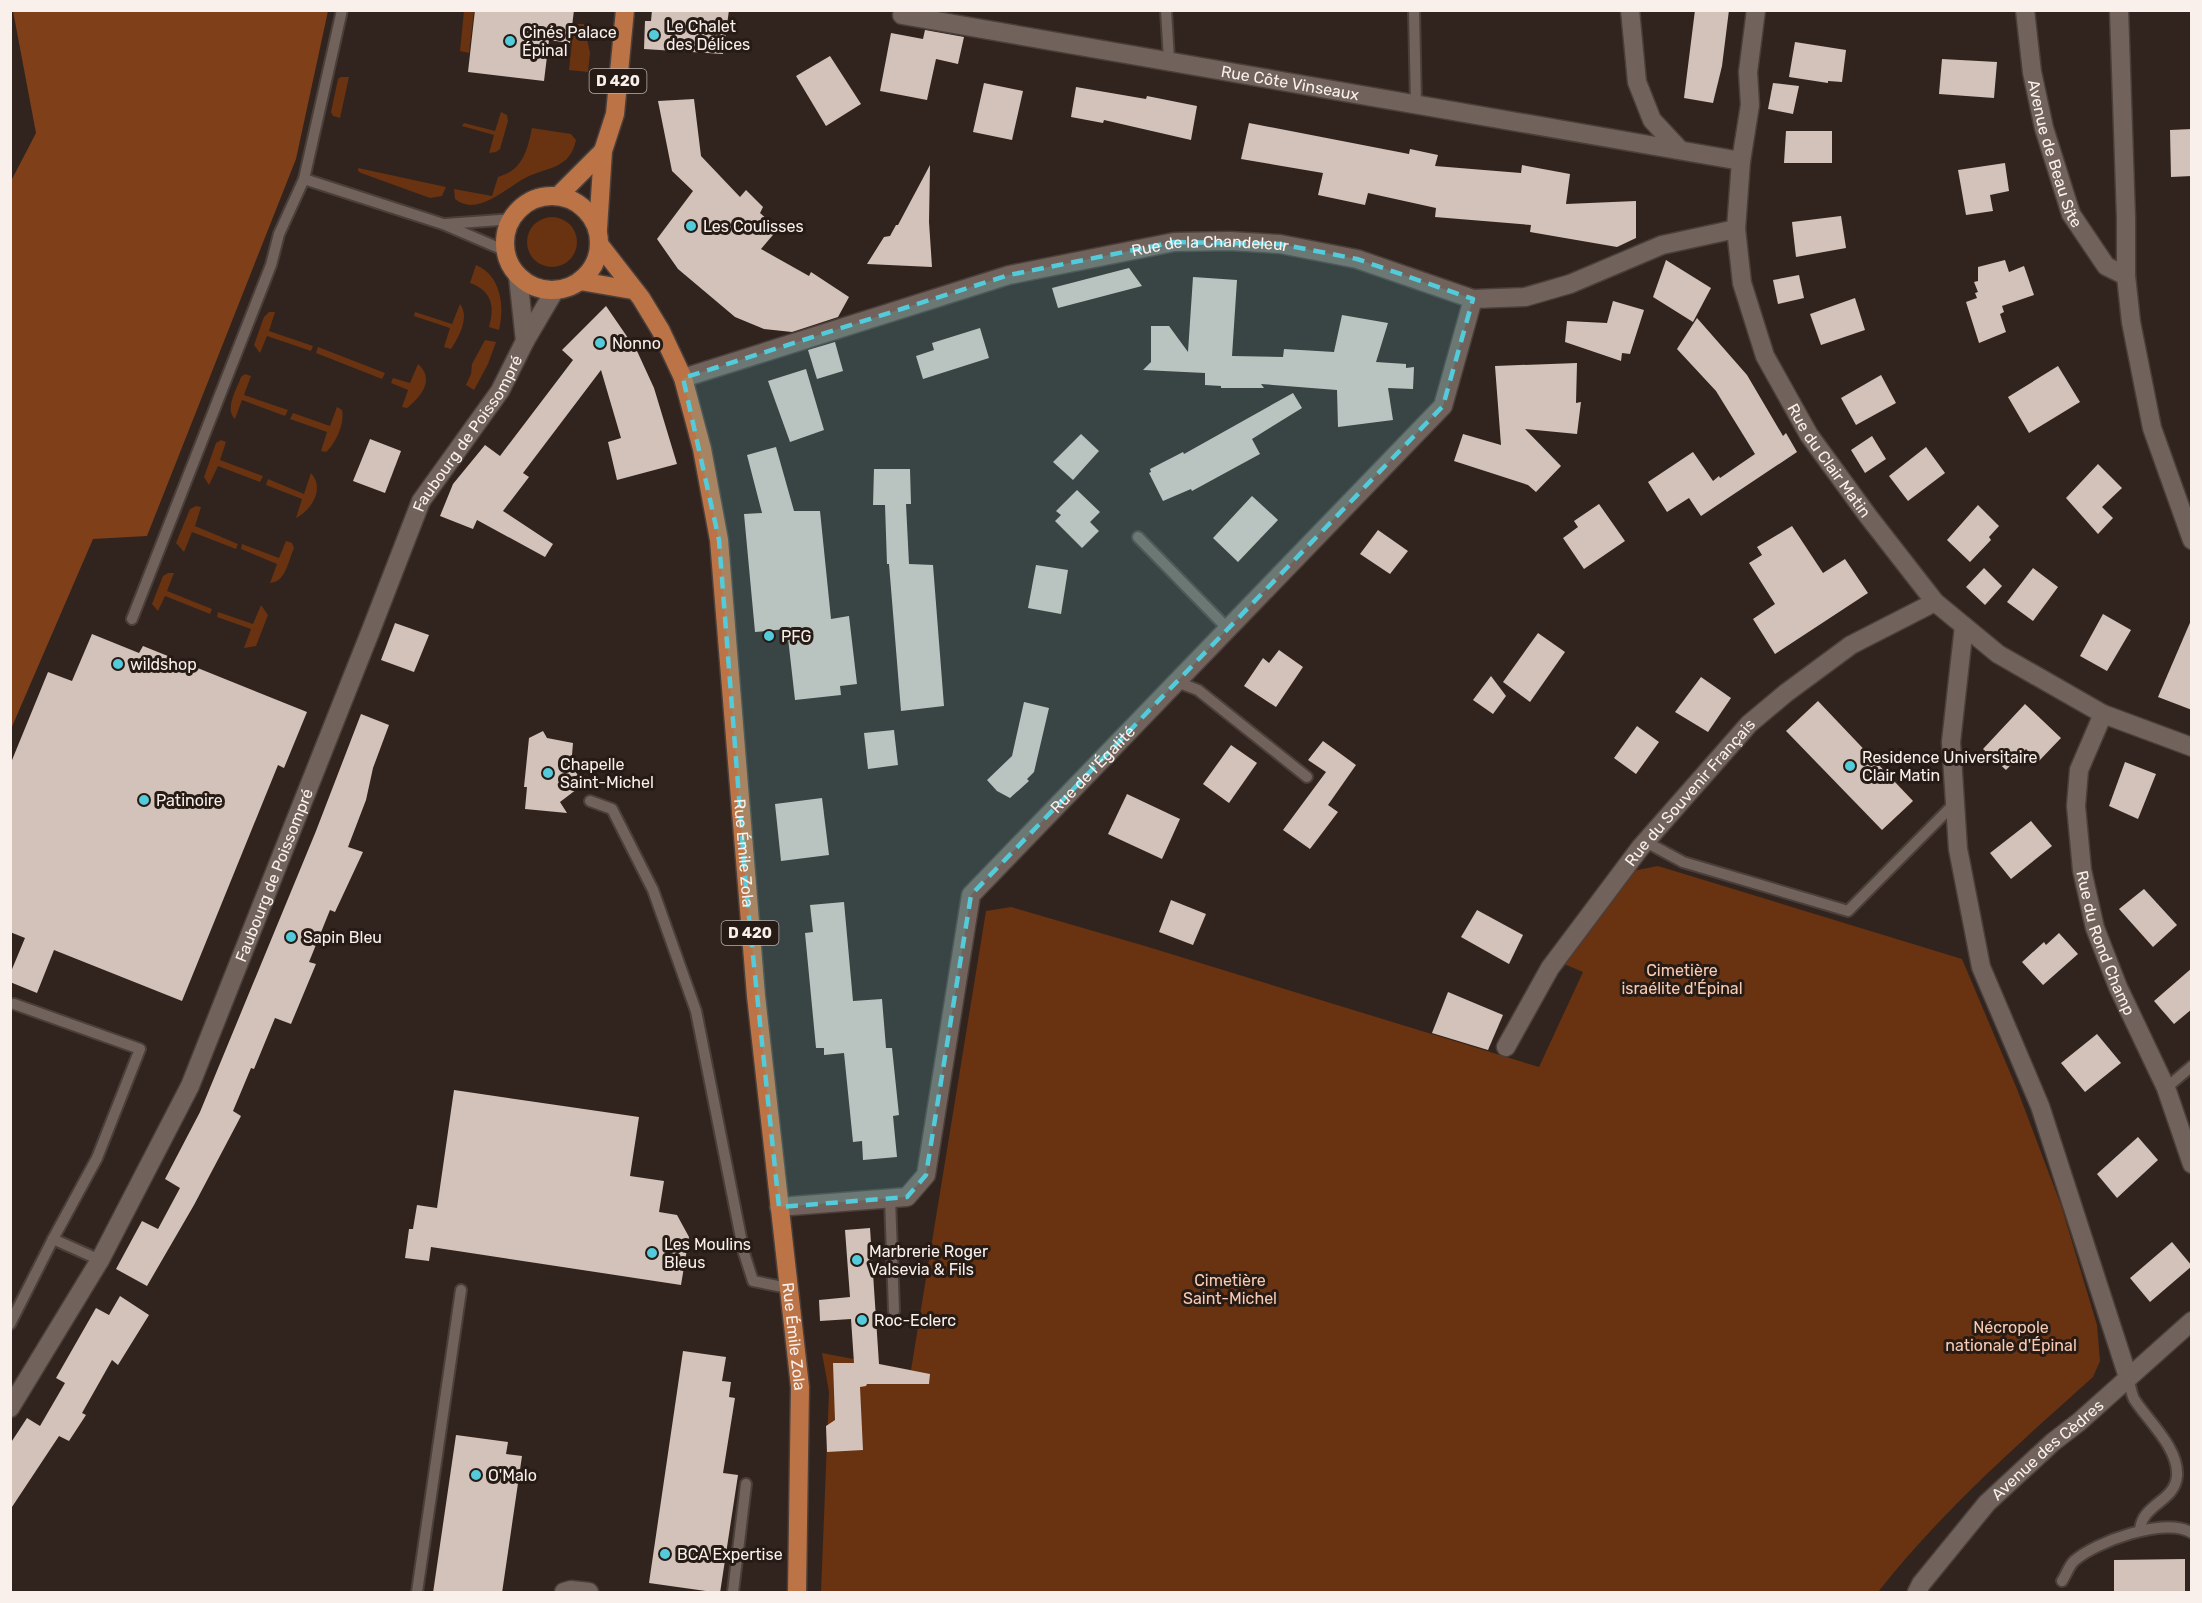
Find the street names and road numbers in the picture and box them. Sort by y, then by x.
street label: Rue Côte Vinseaux [1220,61,1361,104]
road number: D 420 [590,69,646,93]
street label: Avenue de Beau Site [2024,78,2087,231]
street label: Rue de la Chandeleur [1130,231,1290,260]
street label: Faubourg de Poissompré [408,352,526,514]
street label: Rue du Clair Matin [1784,400,1875,521]
street label: Rue du Souvenir Français [1620,715,1759,870]
street label: Rue de l'Égalité [1046,722,1139,817]
street label: Faubourg de Poissompré [231,786,317,965]
street label: Rue Émile Zola [731,798,758,908]
street label: Rue du Rond Champ [2073,869,2139,1018]
road number: D 420 [722,921,778,945]
street label: Rue Émile Zola [779,1281,810,1392]
street label: Avenue des Cèdres [1987,1395,2107,1504]

